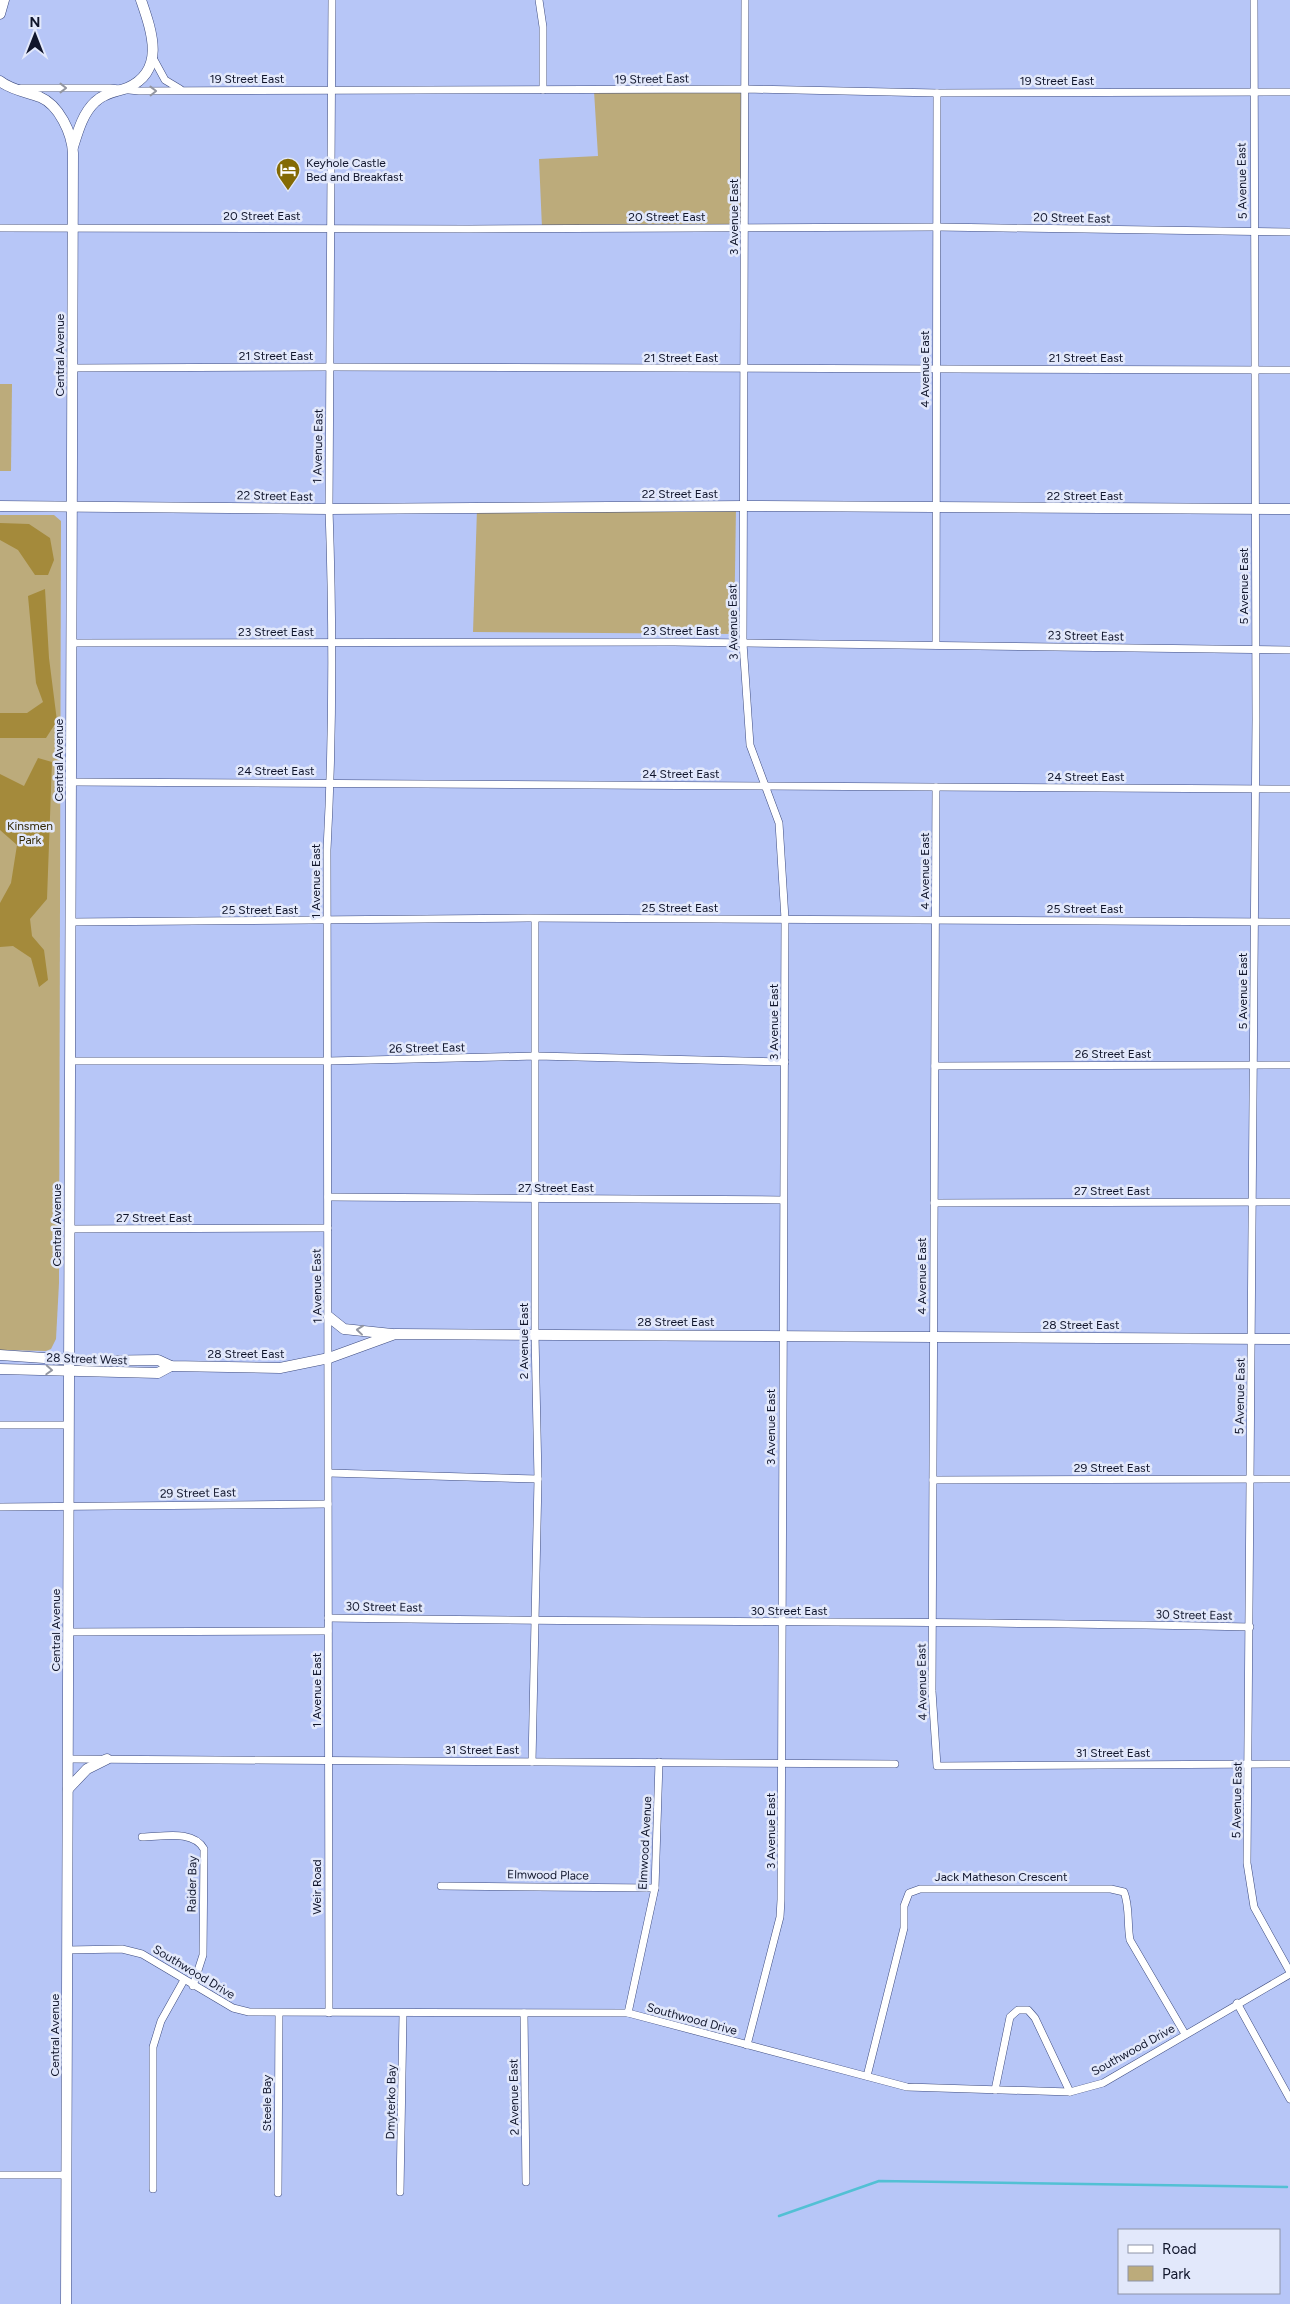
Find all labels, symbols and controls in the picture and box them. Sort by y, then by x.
north arrow [10,10,60,60]
text: N [30,14,40,31]
street label: 19 Street East [615,71,690,87]
street label: 19 Street East [210,72,285,86]
street label: 19 Street East [1020,74,1095,88]
one-way arrow [60,83,68,93]
one-way arrow [150,86,157,96]
street label: 5 Avenue East [1234,142,1250,219]
place label: Keyhole Castle Bed and Breakfast [306,156,404,184]
hotel icon: Keyhole Castle Bed and Breakfast [275,157,301,191]
street label: 3 Avenue East [727,178,741,255]
street label: 20 Street East [223,209,301,223]
street label: 20 Street East [628,210,706,224]
street label: 20 Street East [1033,210,1111,226]
street label: Central Avenue [53,313,67,396]
street label: 4 Avenue East [918,330,932,408]
street label: 21 Street East [239,349,314,363]
street label: 21 Street East [644,351,719,365]
street label: 21 Street East [1049,351,1124,365]
street label: 1 Avenue East [310,408,326,484]
street label: 22 Street East [642,487,719,501]
street label: 22 Street East [237,488,314,504]
street label: 22 Street East [1047,489,1124,503]
street label: 5 Avenue East [1237,547,1251,624]
street label: 3 Avenue East [725,583,741,660]
street label: 23 Street East [643,624,720,638]
street label: 23 Street East [238,625,315,639]
street label: 23 Street East [1048,628,1125,644]
street label: Central Avenue [52,718,66,801]
street label: 24 Street East [237,764,315,778]
street label: 24 Street East [642,767,720,781]
street label: 24 Street East [1047,770,1125,784]
park label: Kinsmen Park [7,819,53,847]
street label: 4 Avenue East [918,832,932,910]
street label: 1 Avenue East [309,843,323,918]
street label: 25 Street East [642,901,719,915]
street label: 25 Street East [1047,902,1124,916]
street label: 25 Street East [222,903,299,917]
street label: 5 Avenue East [1236,952,1250,1029]
street label: 3 Avenue East [767,983,781,1060]
street label: 26 Street East [389,1040,466,1056]
street label: 26 Street East [1075,1047,1152,1061]
street label: 27 Street East [518,1181,594,1195]
street label: Central Avenue [50,1183,64,1266]
street label: 27 Street East [1074,1184,1150,1198]
street label: 27 Street East [116,1211,192,1225]
street label: 4 Avenue East [915,1237,929,1315]
street label: 1 Avenue East [309,1248,325,1324]
street label: 2 Avenue East [517,1302,531,1379]
street label: 28 Street East [638,1315,715,1329]
street label: 28 Street East [1043,1318,1120,1332]
one-way arrow [356,1325,364,1336]
street label: 28 Street East [208,1347,285,1361]
street label: 28 Street West [46,1351,128,1367]
street label: 5 Avenue East [1232,1357,1248,1434]
one-way arrow [45,1364,53,1375]
street label: 3 Avenue East [764,1388,778,1465]
street label: 29 Street East [1074,1461,1151,1475]
street label: 29 Street East [160,1485,237,1501]
street label: Central Avenue [49,1588,63,1671]
street label: 30 Street East [345,1599,423,1615]
street label: 30 Street East [750,1604,828,1618]
street label: 30 Street East [1155,1607,1233,1623]
street label: 4 Avenue East [914,1643,930,1721]
street label: 1 Avenue East [310,1652,324,1727]
street label: 31 Street East [445,1743,520,1757]
street label: 31 Street East [1076,1746,1151,1760]
street label: 5 Avenue East [1229,1761,1245,1838]
street label: 3 Avenue East [764,1792,778,1869]
street label: Elmwood Avenue [636,1795,654,1890]
street label: Raider Bay [185,1855,200,1912]
street label: Weir Road [310,1859,324,1915]
street label: Elmwood Place [507,1867,589,1883]
street label: Jack Matheson Crescent [935,1870,1068,1884]
street label: Southwood Drive [150,1942,238,2002]
street label: Central Avenue [48,1993,62,2076]
street label: Southwood Drive [645,2000,739,2038]
street label: Southwood Drive [1089,2021,1177,2079]
street label: 2 Avenue East [506,2058,522,2135]
street label: Dmyterko Bay [383,2064,399,2140]
street label: Steele Bay [260,2074,274,2131]
legend [1118,2229,1280,2294]
text: Road [1162,2240,1197,2258]
text: Park [1162,2265,1191,2283]

